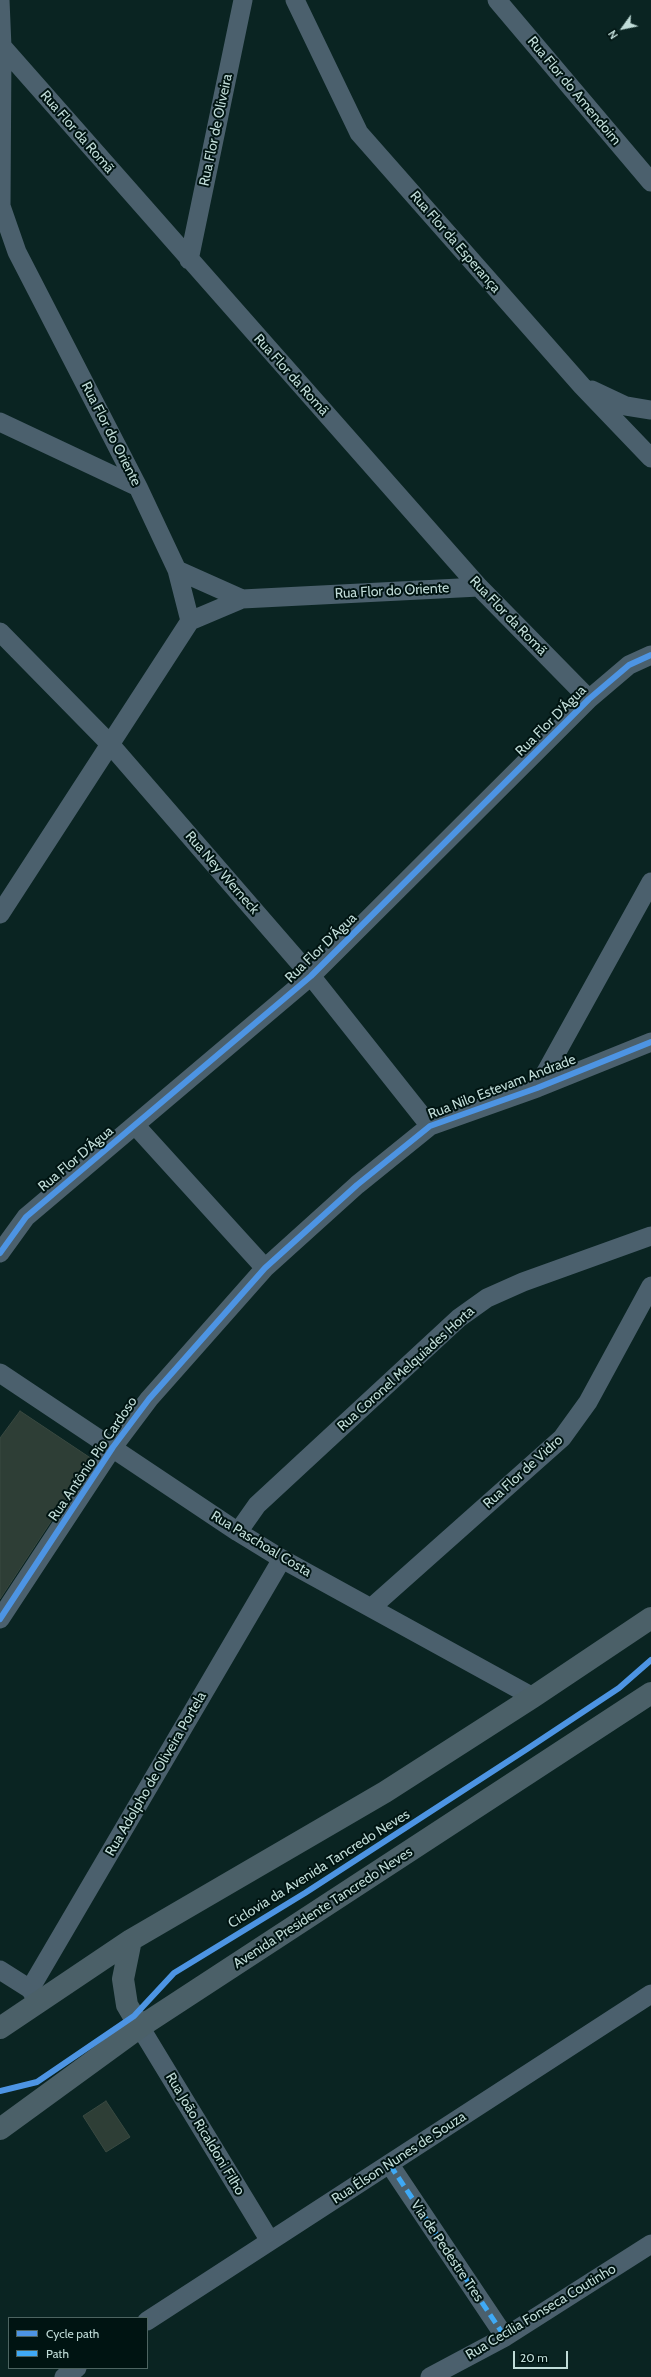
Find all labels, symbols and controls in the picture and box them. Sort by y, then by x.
north arrow [603,8,643,48]
text: N [605,27,621,42]
street label: Rua Flor do Amendoim [524,33,624,149]
street label: Rua Flor de Oliveira [196,72,236,188]
street label: Rua Flor da Romã [37,87,117,177]
street label: Rua Flor da Esperança [406,188,504,296]
street label: Rua Flor da Romã [250,331,332,419]
street label: Rua Flor do Oriente [77,379,145,489]
street label: Rua Flor da Romã [466,573,550,659]
street label: Rua Flor do Oriente [334,580,450,602]
street label: Rua Flor D'Água [512,682,590,760]
street label: Rua Ney Werneck [181,828,263,918]
street label: Rua Flor D'Água [282,910,360,986]
street label: Rua Nilo Estevam Andrade [426,1051,578,1123]
street label: Rua Flor D'Água [35,1123,117,1195]
street label: Rua Coronel Melquiades Horta [334,1303,478,1435]
street label: Rua Antônio Pio Cardoso [45,1394,141,1524]
street label: Rua Flor de Vidro [480,1432,566,1512]
street label: Rua Paschoal Costa [208,1507,314,1581]
street label: Rua Adolpho de Oliveira Portela [102,1689,210,1859]
street label: Ciclovia da Avenida Tancredo Neves [225,1806,413,1932]
street label: Avenida Presidente Tancredo Neves [230,1844,416,1972]
street label: Rua João Ricaldoni Filho [162,2070,248,2198]
street label: Rua Élson Nunes de Souza [329,2108,469,2208]
street label: Via de Pedestre Tres [407,2197,487,2305]
street label: Rua Cecília Fonseca Coutinho [463,2260,619,2364]
legend [8,2317,148,2369]
text: Cycle path [46,2326,99,2341]
scale bar [515,2343,570,2369]
text: Path [46,2346,69,2361]
text: 20 m [520,2350,548,2365]

